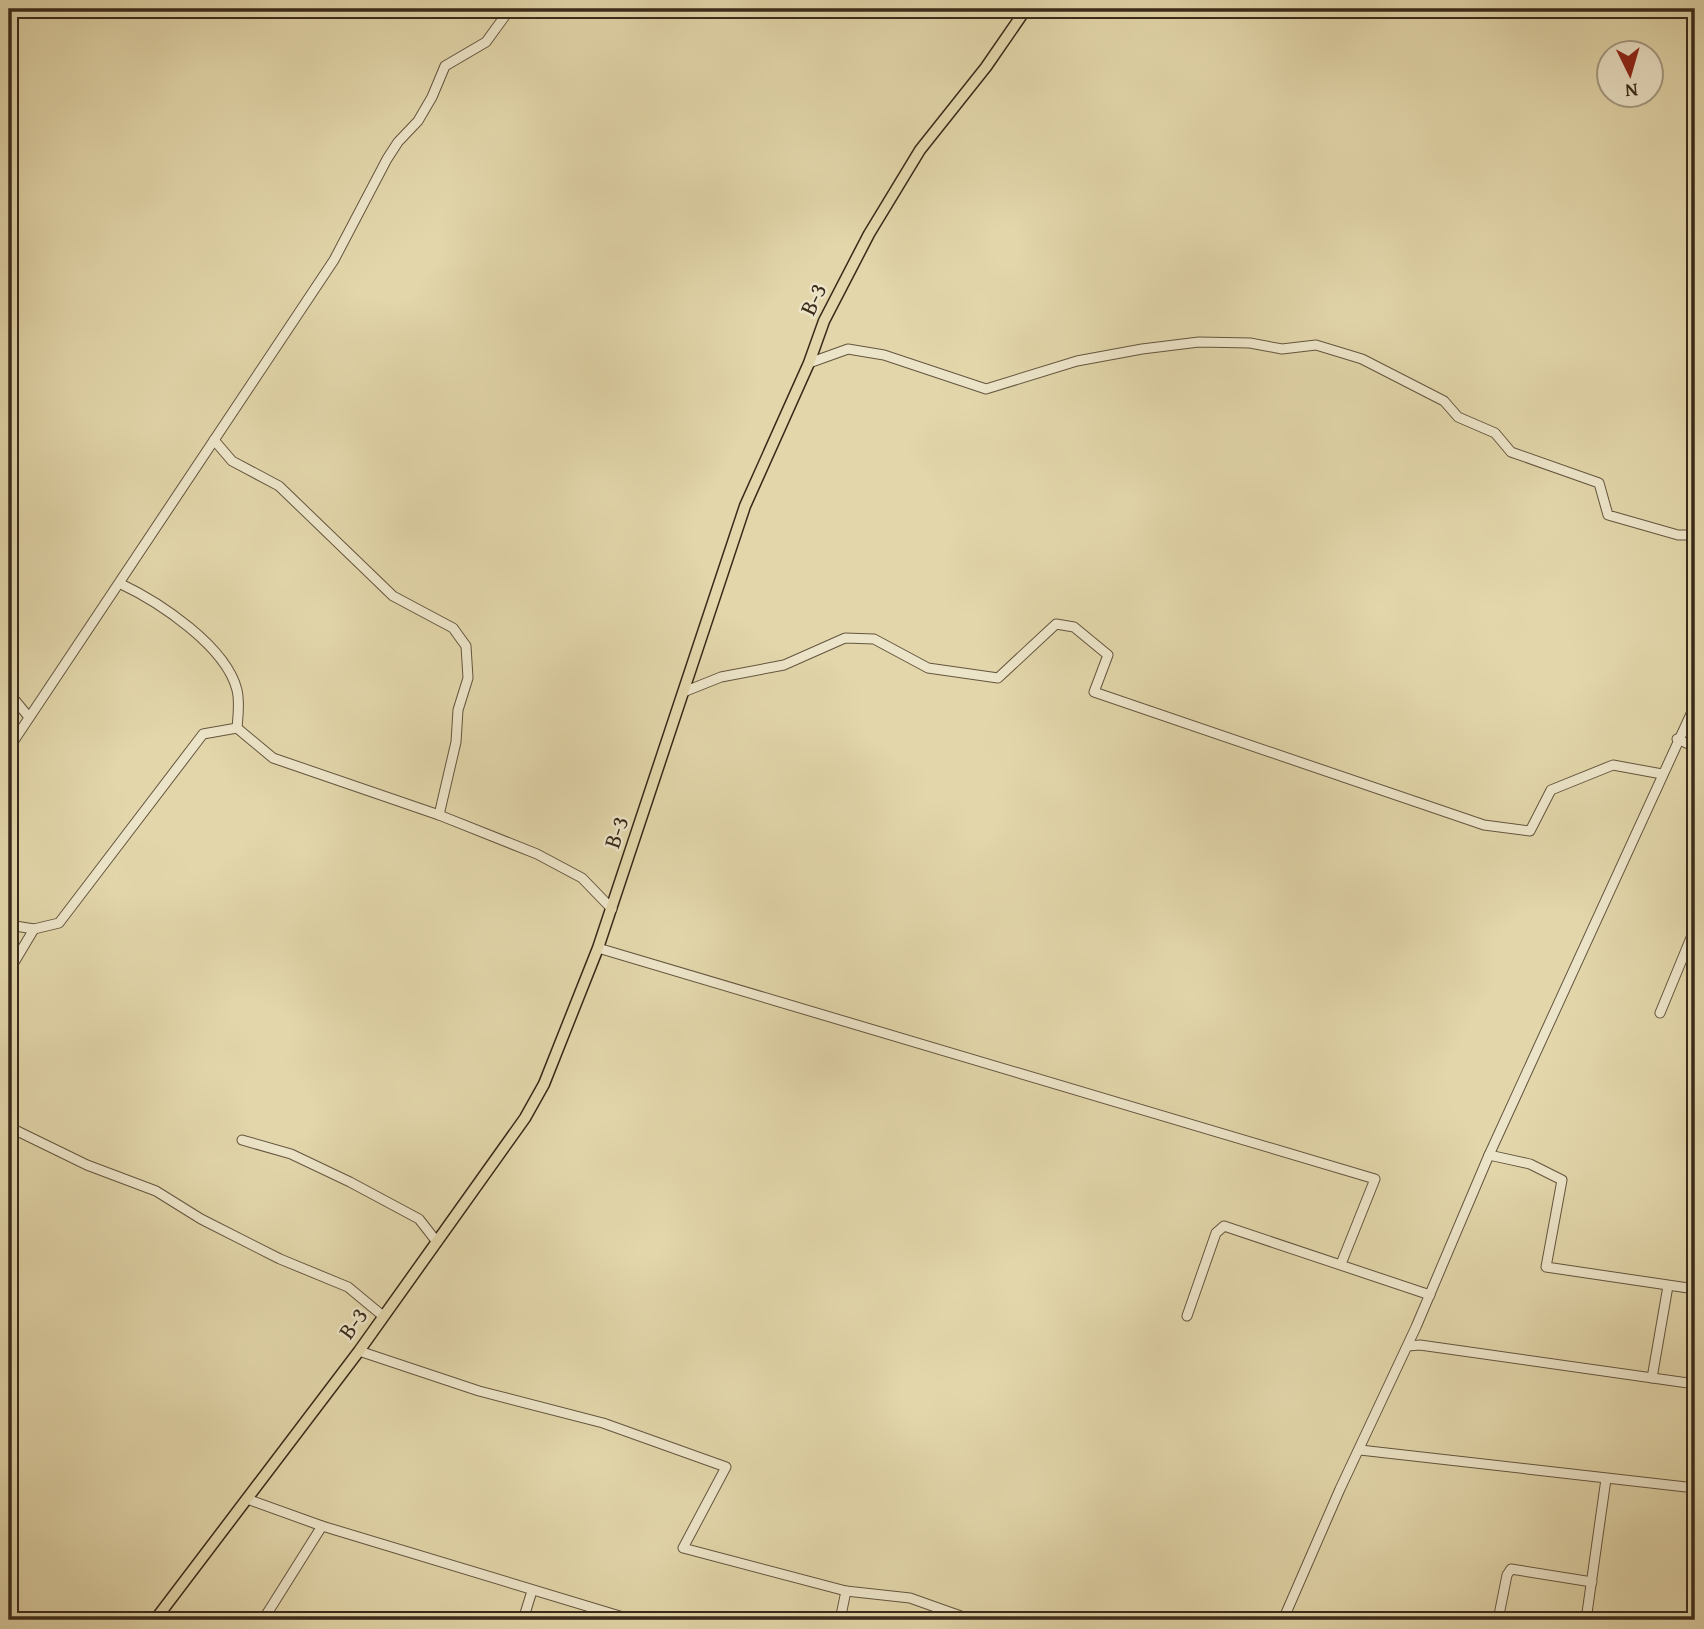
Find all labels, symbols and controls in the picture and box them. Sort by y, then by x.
north arrow [1596,38,1666,108]
text: N [1624,76,1639,105]
street label: B-3 [791,277,834,320]
street label: B-3 [595,811,636,852]
street label: B-3 [330,1300,375,1345]

